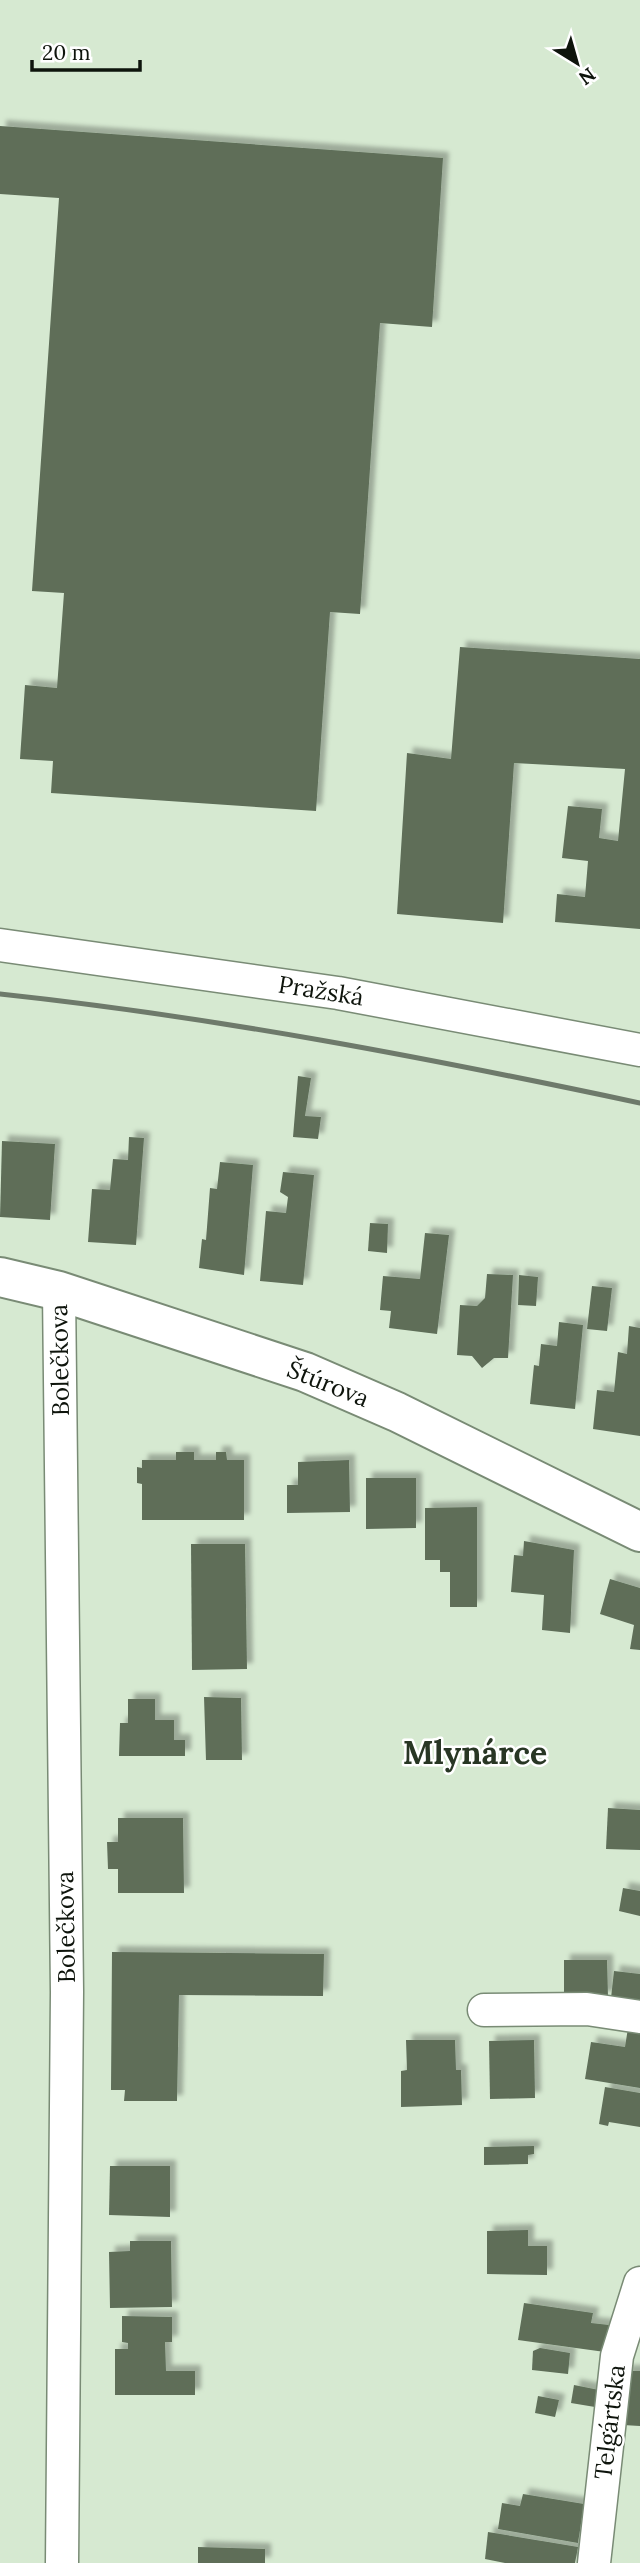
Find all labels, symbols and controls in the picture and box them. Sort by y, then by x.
scale bar [32,28,140,72]
north arrow [542,28,612,98]
text: 20 m [42,39,91,66]
text: N [574,63,600,91]
street label: Pražská [276,968,366,1013]
street label: Bolečkova [43,1304,76,1416]
street label: Štúrova [283,1352,374,1414]
district label: Mlynárce [403,1732,547,1773]
street label: Bolečkova [49,1871,82,1983]
street label: Telgártska [587,2363,632,2481]

